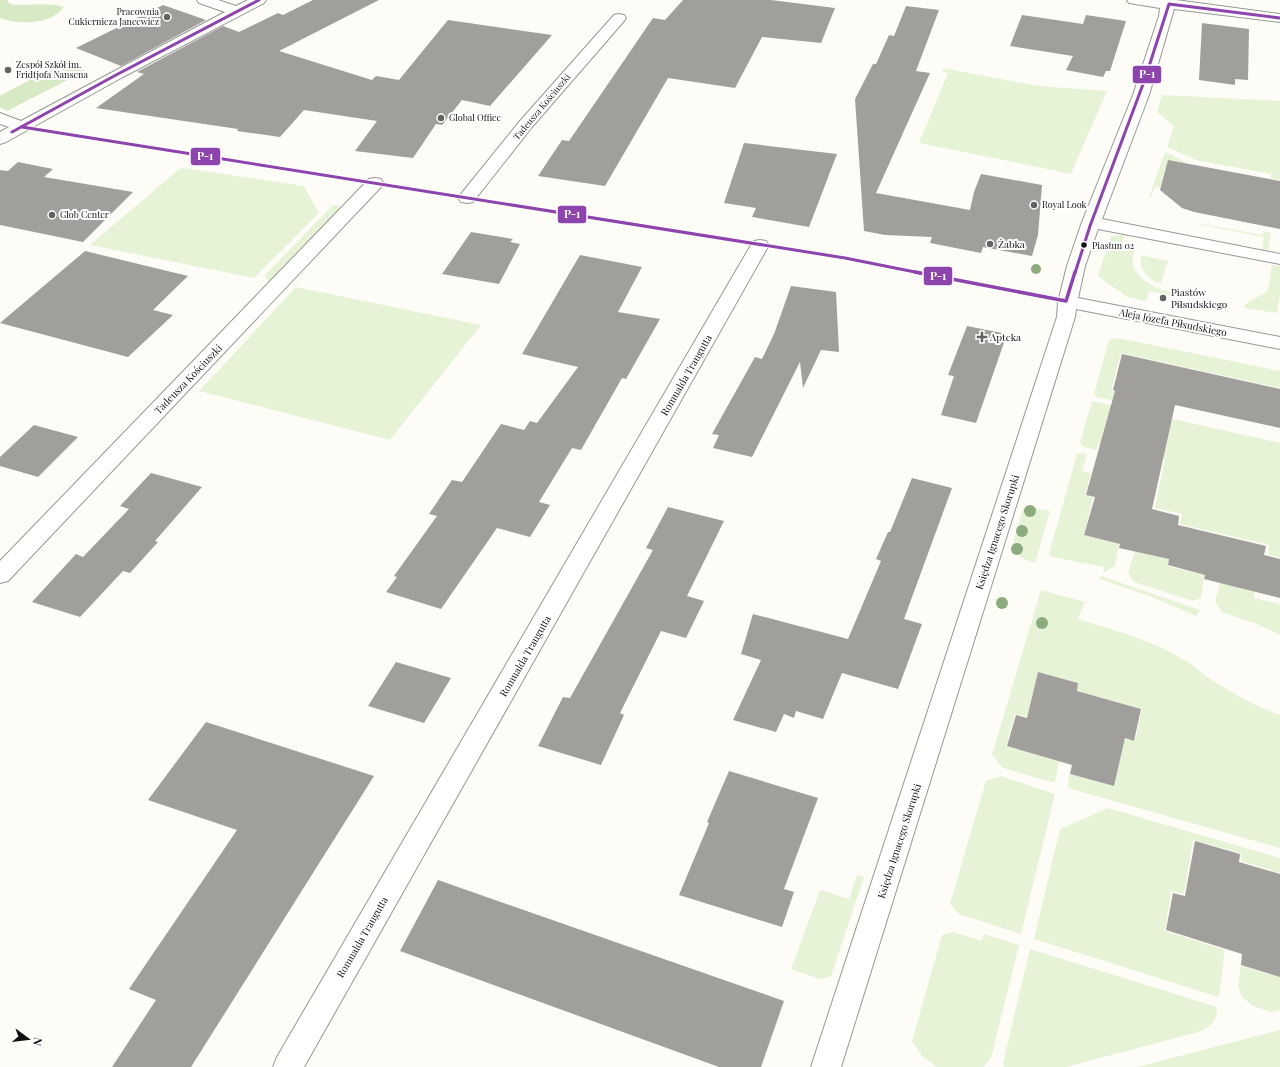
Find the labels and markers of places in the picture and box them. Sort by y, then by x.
place label: Pracownia Cukiernicza Jancewicz [68,5,160,27]
marker: Pracownia Cukiernicza Jancewicz [162,12,172,22]
place label: Zespół Szkół im. Fridtjofa Nansena [16,58,88,80]
marker: Zespół Szkół im. Fridtjofa Nansena [3,65,13,75]
place label: Global Office [449,111,501,123]
marker: Global Office [436,113,446,123]
place label: Royal Look [1042,198,1087,210]
marker: Royal Look [1029,200,1039,210]
place label: Glob Center [60,208,109,220]
marker: Glob Center [47,210,57,220]
place label: Żabka [998,237,1025,251]
marker: Żabka [985,239,995,249]
place label: Piastun 02 [1092,239,1134,251]
marker: Piastun 02 [1079,240,1089,250]
place label: Piastów Piłsudskiego [1171,285,1228,311]
marker: Piastów Piłsudskiego [1158,293,1168,303]
place label: Apteka [989,330,1021,344]
marker: Apteka [977,332,987,342]

